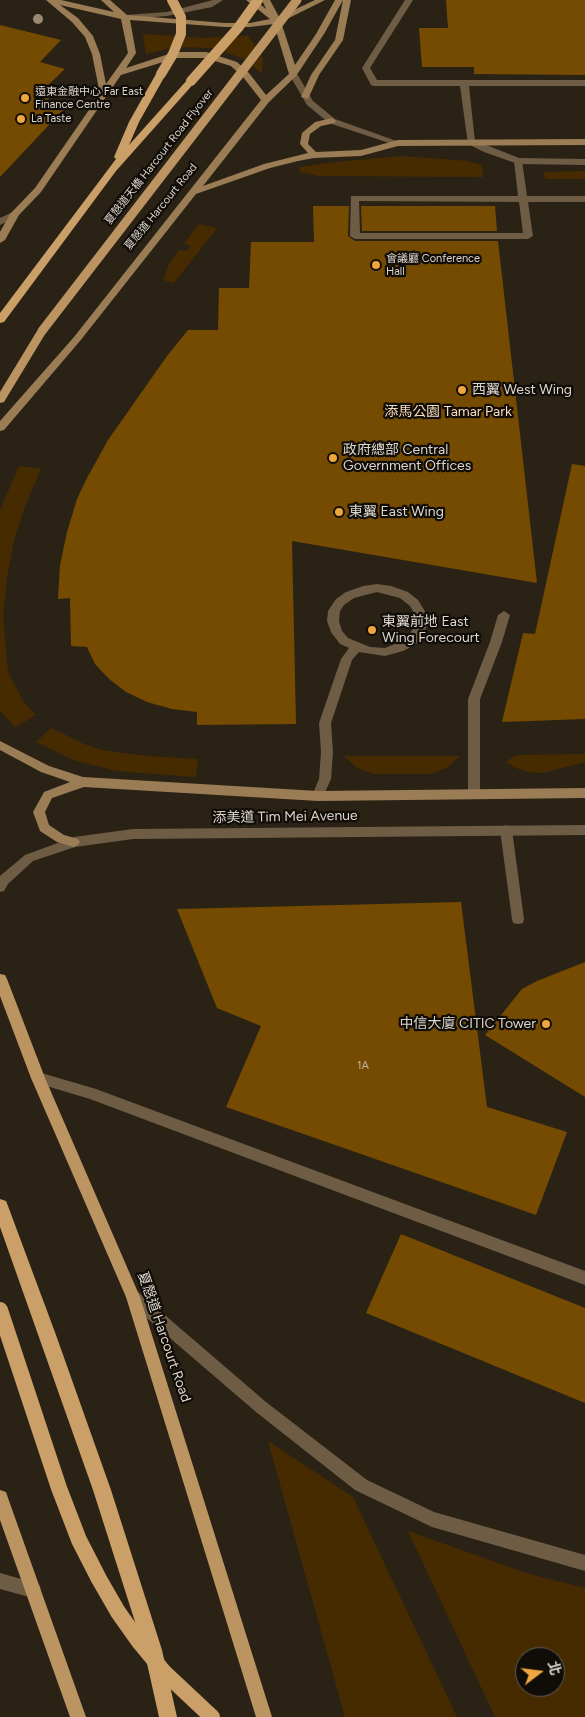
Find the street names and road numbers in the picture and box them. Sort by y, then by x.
street label: 夏慤道天橋 Harcourt Road Flyover [102,87,216,227]
street label: 夏慤道 Harcourt Road [122,161,200,253]
street label: 添美道 Tim Mei Avenue [212,807,358,827]
street label: 夏慤道 Harcourt Road [134,1269,194,1405]

